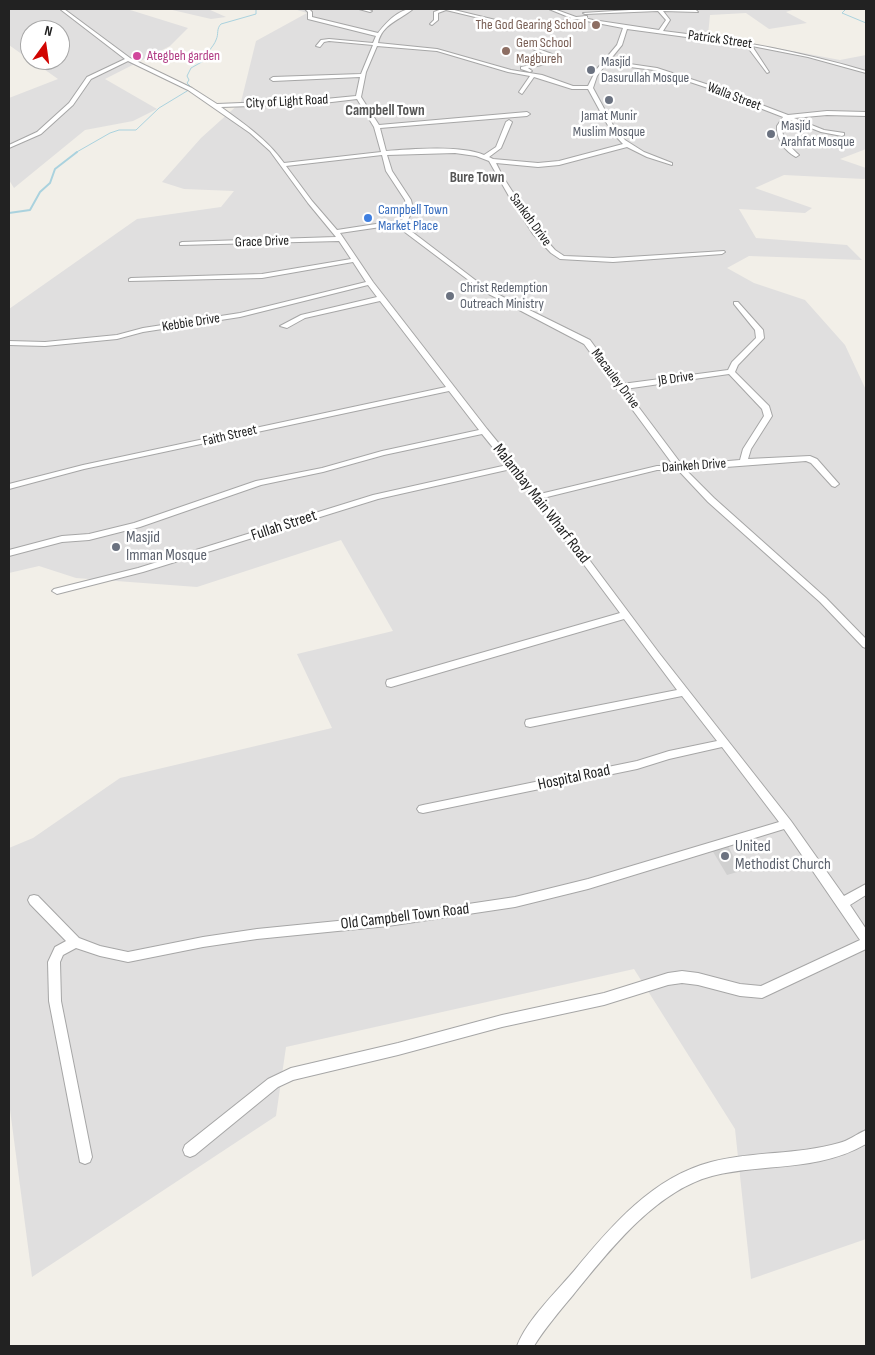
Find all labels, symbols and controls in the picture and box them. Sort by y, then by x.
place label: The God Gearing School [475,17,586,33]
marker: The God Gearing School [590,19,602,31]
north arrow [20,20,70,70]
text: N [43,22,54,40]
street label: Patrick Street [687,27,753,53]
place label: Gem School Magbureh [516,35,572,68]
marker: Gem School Magbureh [500,45,512,57]
place label: Ategbeh garden [147,48,220,64]
marker: Ategbeh garden [131,50,143,62]
place label: Masjid Dasurullah Mosque [601,54,689,86]
marker: Masjid Dasurullah Mosque [585,64,597,76]
street label: Walla Street [705,79,763,115]
street label: City of Light Road [245,91,329,113]
marker: Jamat Munir Muslim Mosque [603,94,615,106]
district label: Campbell Town [345,102,425,120]
place label: Jamat Munir Muslim Mosque [573,108,645,140]
place label: Masjid Arahfat Mosque [781,118,855,150]
marker: Masjid Arahfat Mosque [765,128,777,140]
district label: Bure Town [450,169,504,187]
street label: Sankoh Drive [505,190,555,250]
place label: Campbell Town Market Place [378,202,448,234]
marker: Campbell Town Market Place [362,212,374,224]
street label: Grace Drive [235,233,289,251]
place label: Christ Redemption Outreach Ministry [460,280,548,312]
marker: Christ Redemption Outreach Ministry [444,290,456,302]
street label: Kebbie Drive [161,310,221,336]
street label: Macauley Drive [587,346,643,412]
street label: JB Drive [657,368,695,390]
street label: Faith Street [201,422,259,450]
street label: Malambay Main Wharf Road [488,440,594,568]
street label: Dainkeh Drive [661,455,727,477]
street label: Fullah Street [249,506,319,546]
place label: Masjid Imman Mosque [126,528,207,566]
marker: Masjid Imman Mosque [110,541,122,553]
street label: Hospital Road [536,761,612,795]
place label: United Methodist Church [735,837,831,875]
marker: United Methodist Church [719,850,731,862]
street label: Old Campbell Town Road [340,900,470,934]

